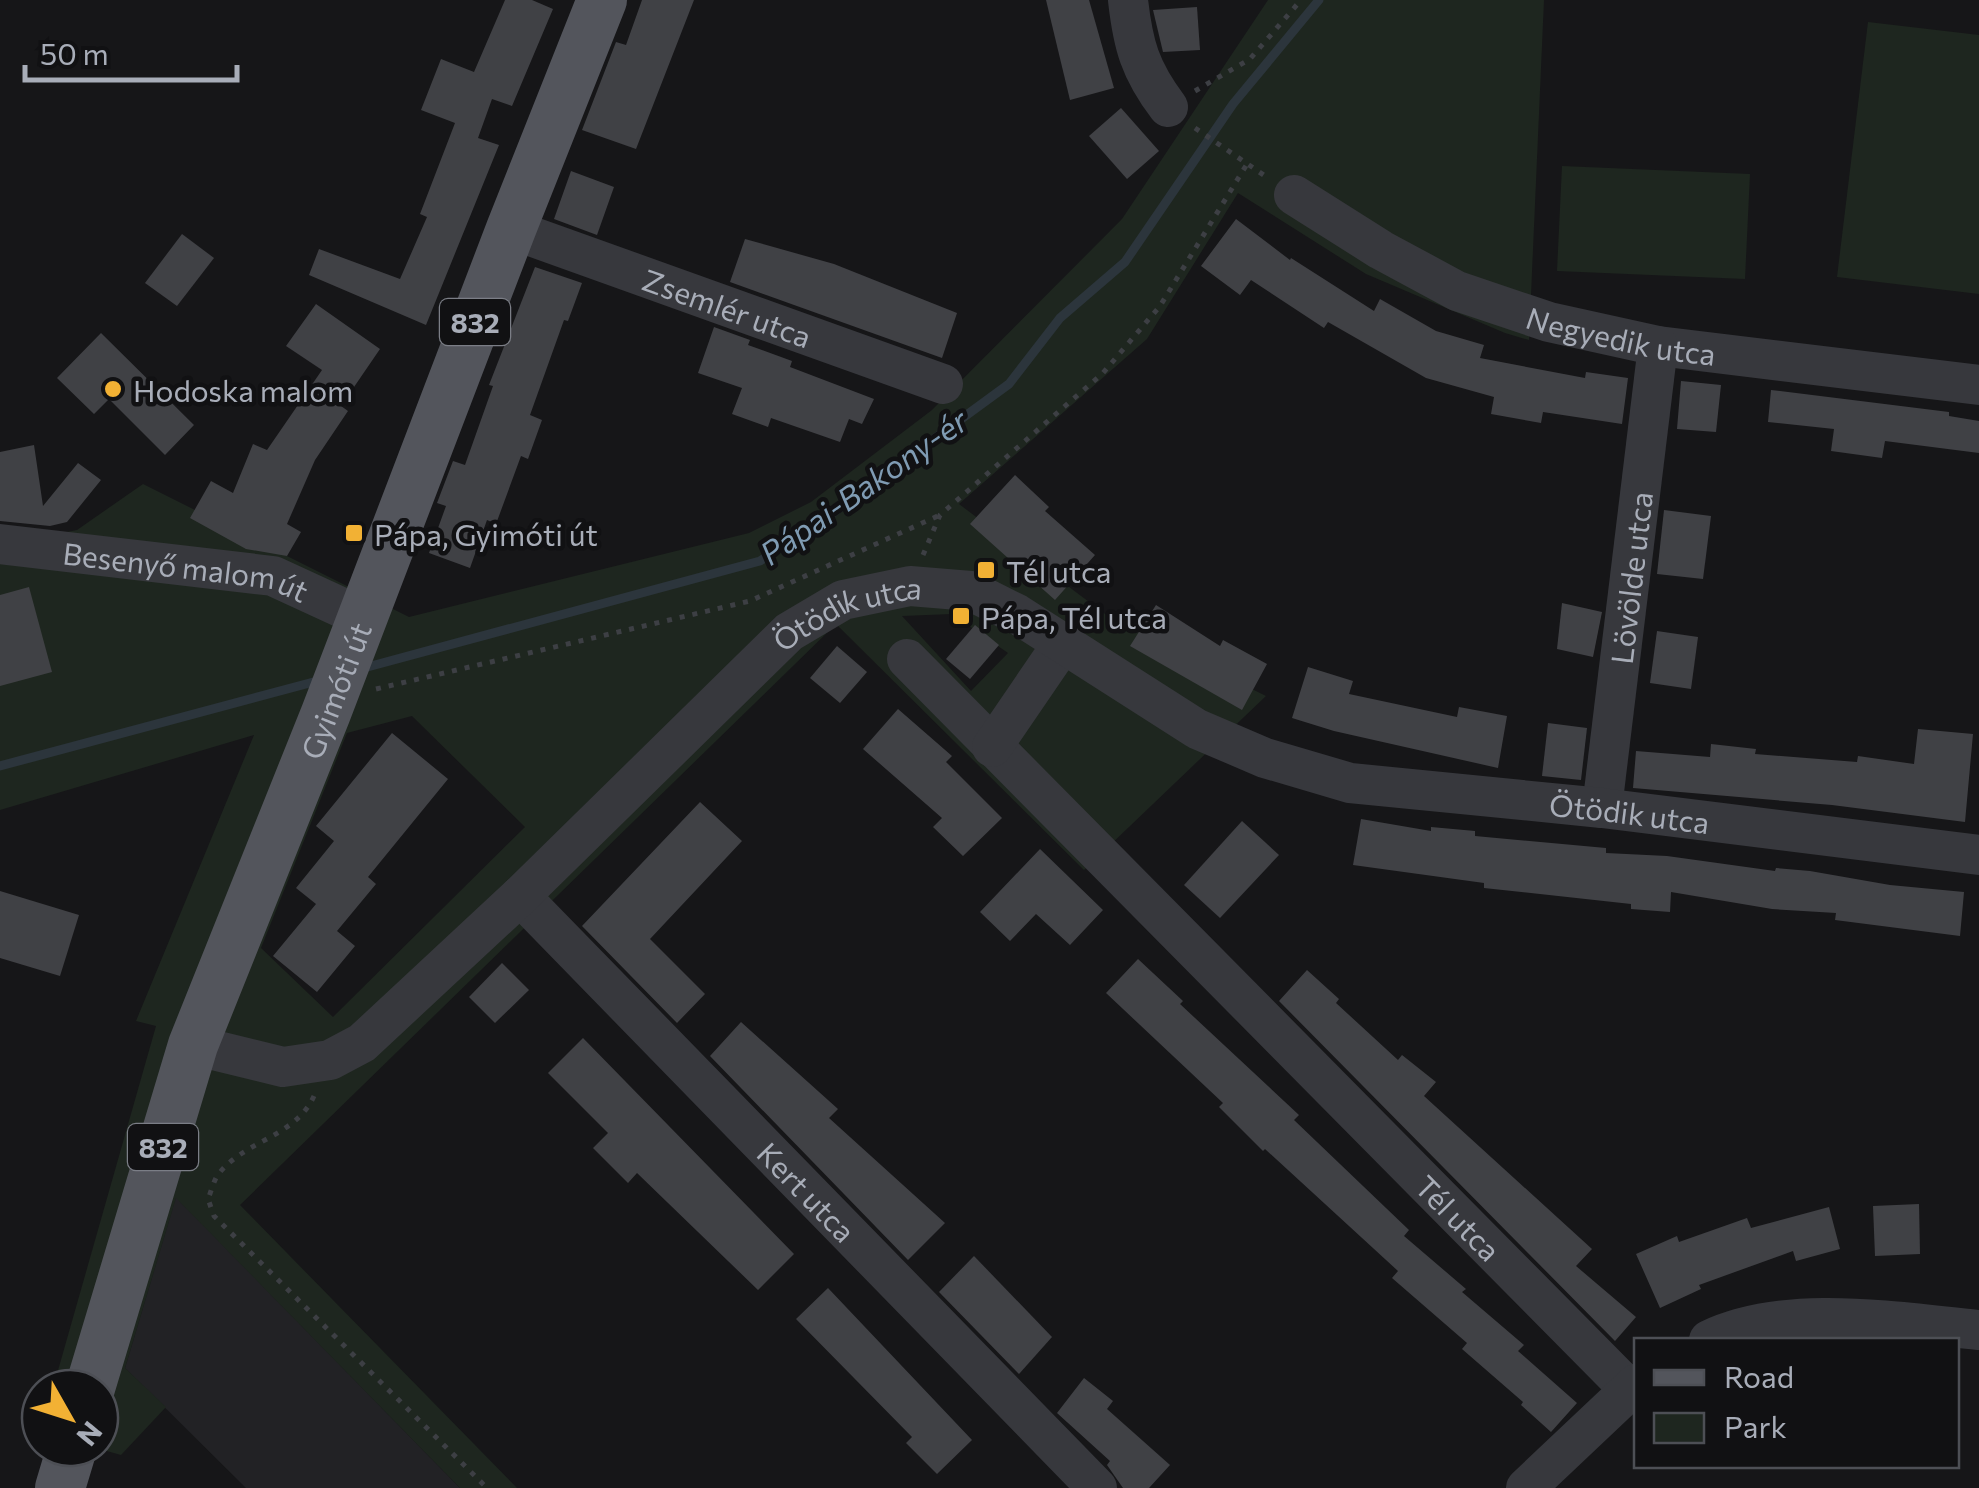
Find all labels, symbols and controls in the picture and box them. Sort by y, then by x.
scale bar [25,20,238,82]
text: 50 m [40,34,109,71]
street label: Zsemlér utca [638,259,817,354]
street label: Negyedik utca [1522,297,1718,371]
road number: 832 [440,299,510,345]
place label: Hodoska malom [133,371,353,408]
marker: Hodoska malom [102,378,124,400]
water label: Pápai-Bakony-ér [751,399,976,573]
street label: Lövölde utca [1601,489,1659,666]
place label: Pápa, Gyimóti út [374,515,598,552]
marker: Pápa, Gyimóti út [343,522,365,544]
street label: Besenyő malom út [61,533,315,608]
place label: Tél utca [1006,552,1111,589]
marker: Tél utca [975,559,997,581]
street label: Ötödik utca [763,567,924,658]
place label: Pápa, Tél utca [981,598,1167,635]
marker: Pápa, Tél utca [950,605,972,627]
street label: Gyimóti út [291,617,378,764]
street label: Ötödik utca [1548,784,1712,840]
road number: 832 [128,1124,198,1170]
street label: Kert utca [751,1134,864,1248]
street label: Tél utca [1409,1167,1509,1268]
legend [1634,1338,1959,1468]
text: Road [1724,1357,1794,1394]
north arrow [20,1368,120,1468]
text: Park [1724,1407,1787,1444]
text: N [70,1416,110,1453]

